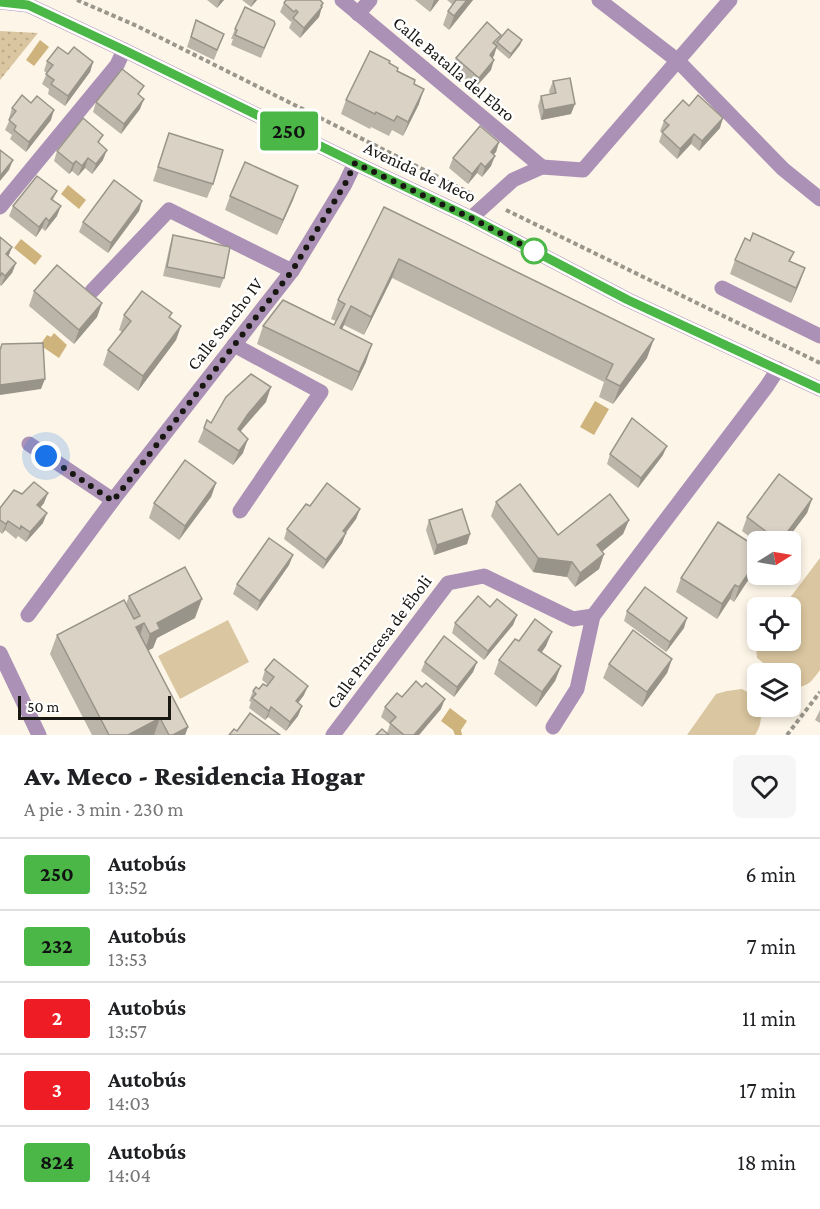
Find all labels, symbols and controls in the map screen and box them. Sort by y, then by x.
street label: Calle Batalla del Ebro [389,12,519,126]
line badge: 250 [254,112,324,150]
text: 250 [272,119,306,143]
street label: Avenida de Meco [361,137,479,207]
unlabelled marker [521,238,547,264]
street label: Calle Sancho IV [183,274,268,374]
your location [31,441,61,471]
north arrow [747,531,801,585]
map controls [747,531,801,717]
street label: Calle Princesa de Éboli [322,571,436,713]
button: locate [747,597,801,651]
button: layers [747,663,801,717]
scale bar [18,693,171,720]
text: 50 m [27,698,59,715]
button: heart [733,755,796,818]
text: Av. Meco - Residencia Hogar [24,760,365,791]
text: A pie · 3 min · 230 m [24,798,184,820]
text: Autobús [108,851,186,876]
text: 250 [40,862,74,886]
text: 6 min [745,862,796,887]
text: 13:52 [108,876,147,898]
text: Autobús [108,923,186,948]
text: 232 [41,934,73,958]
text: 7 min [746,934,796,959]
text: 13:53 [108,948,147,970]
text: Autobús [108,995,186,1020]
text: 2 [52,1006,62,1030]
text: 11 min [742,1006,796,1031]
text: 13:57 [108,1020,147,1042]
text: Autobús [108,1067,186,1092]
text: 3 [52,1078,62,1102]
text: 17 min [739,1078,796,1103]
text: 14:03 [108,1092,150,1114]
text: Autobús [108,1139,186,1164]
text: 824 [40,1150,74,1174]
text: 18 min [737,1150,796,1175]
text: 14:04 [108,1164,151,1186]

